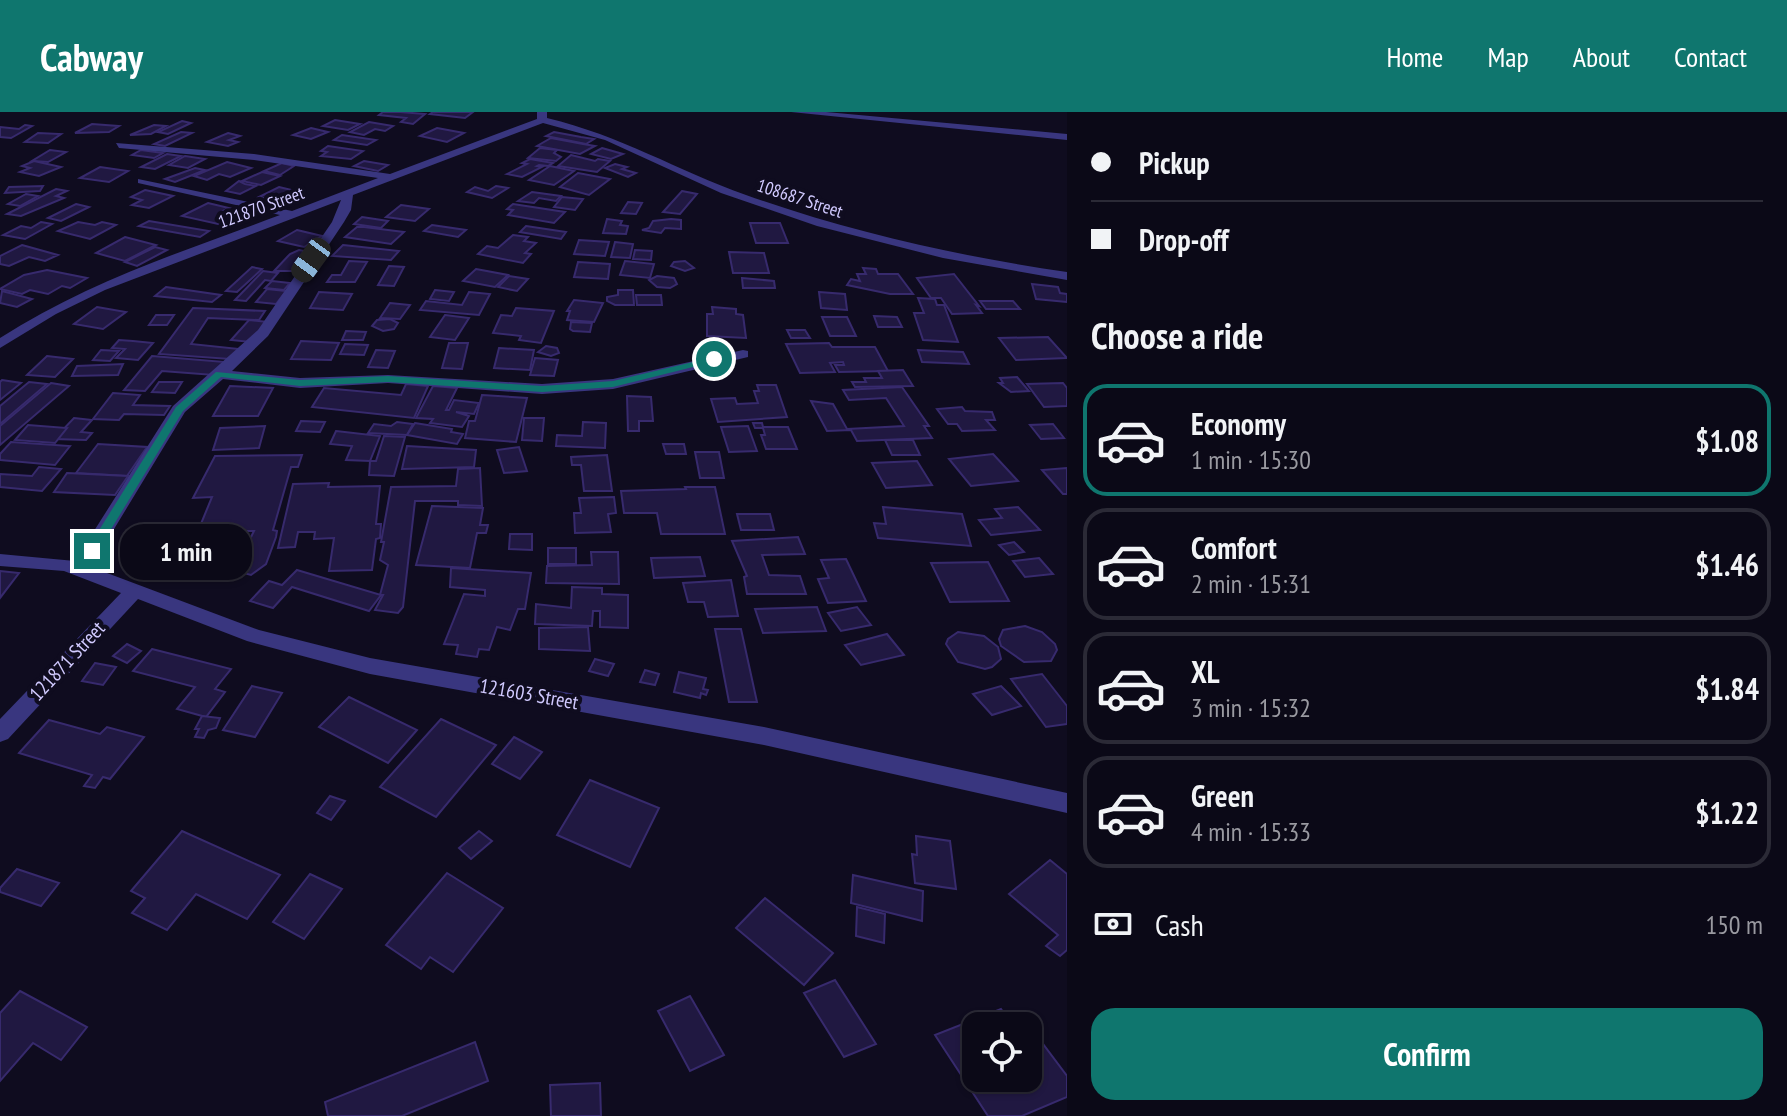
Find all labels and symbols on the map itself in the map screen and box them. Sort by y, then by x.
street label: 108687 Street [754,173,846,223]
street label: 121870 Street [215,181,307,233]
car [287,234,335,286]
route start [696,341,732,377]
callout: 1 min [120,523,252,579]
route end [74,533,110,569]
street label: 121871 Street [24,615,111,706]
street label: 121603 Street [478,673,581,716]

